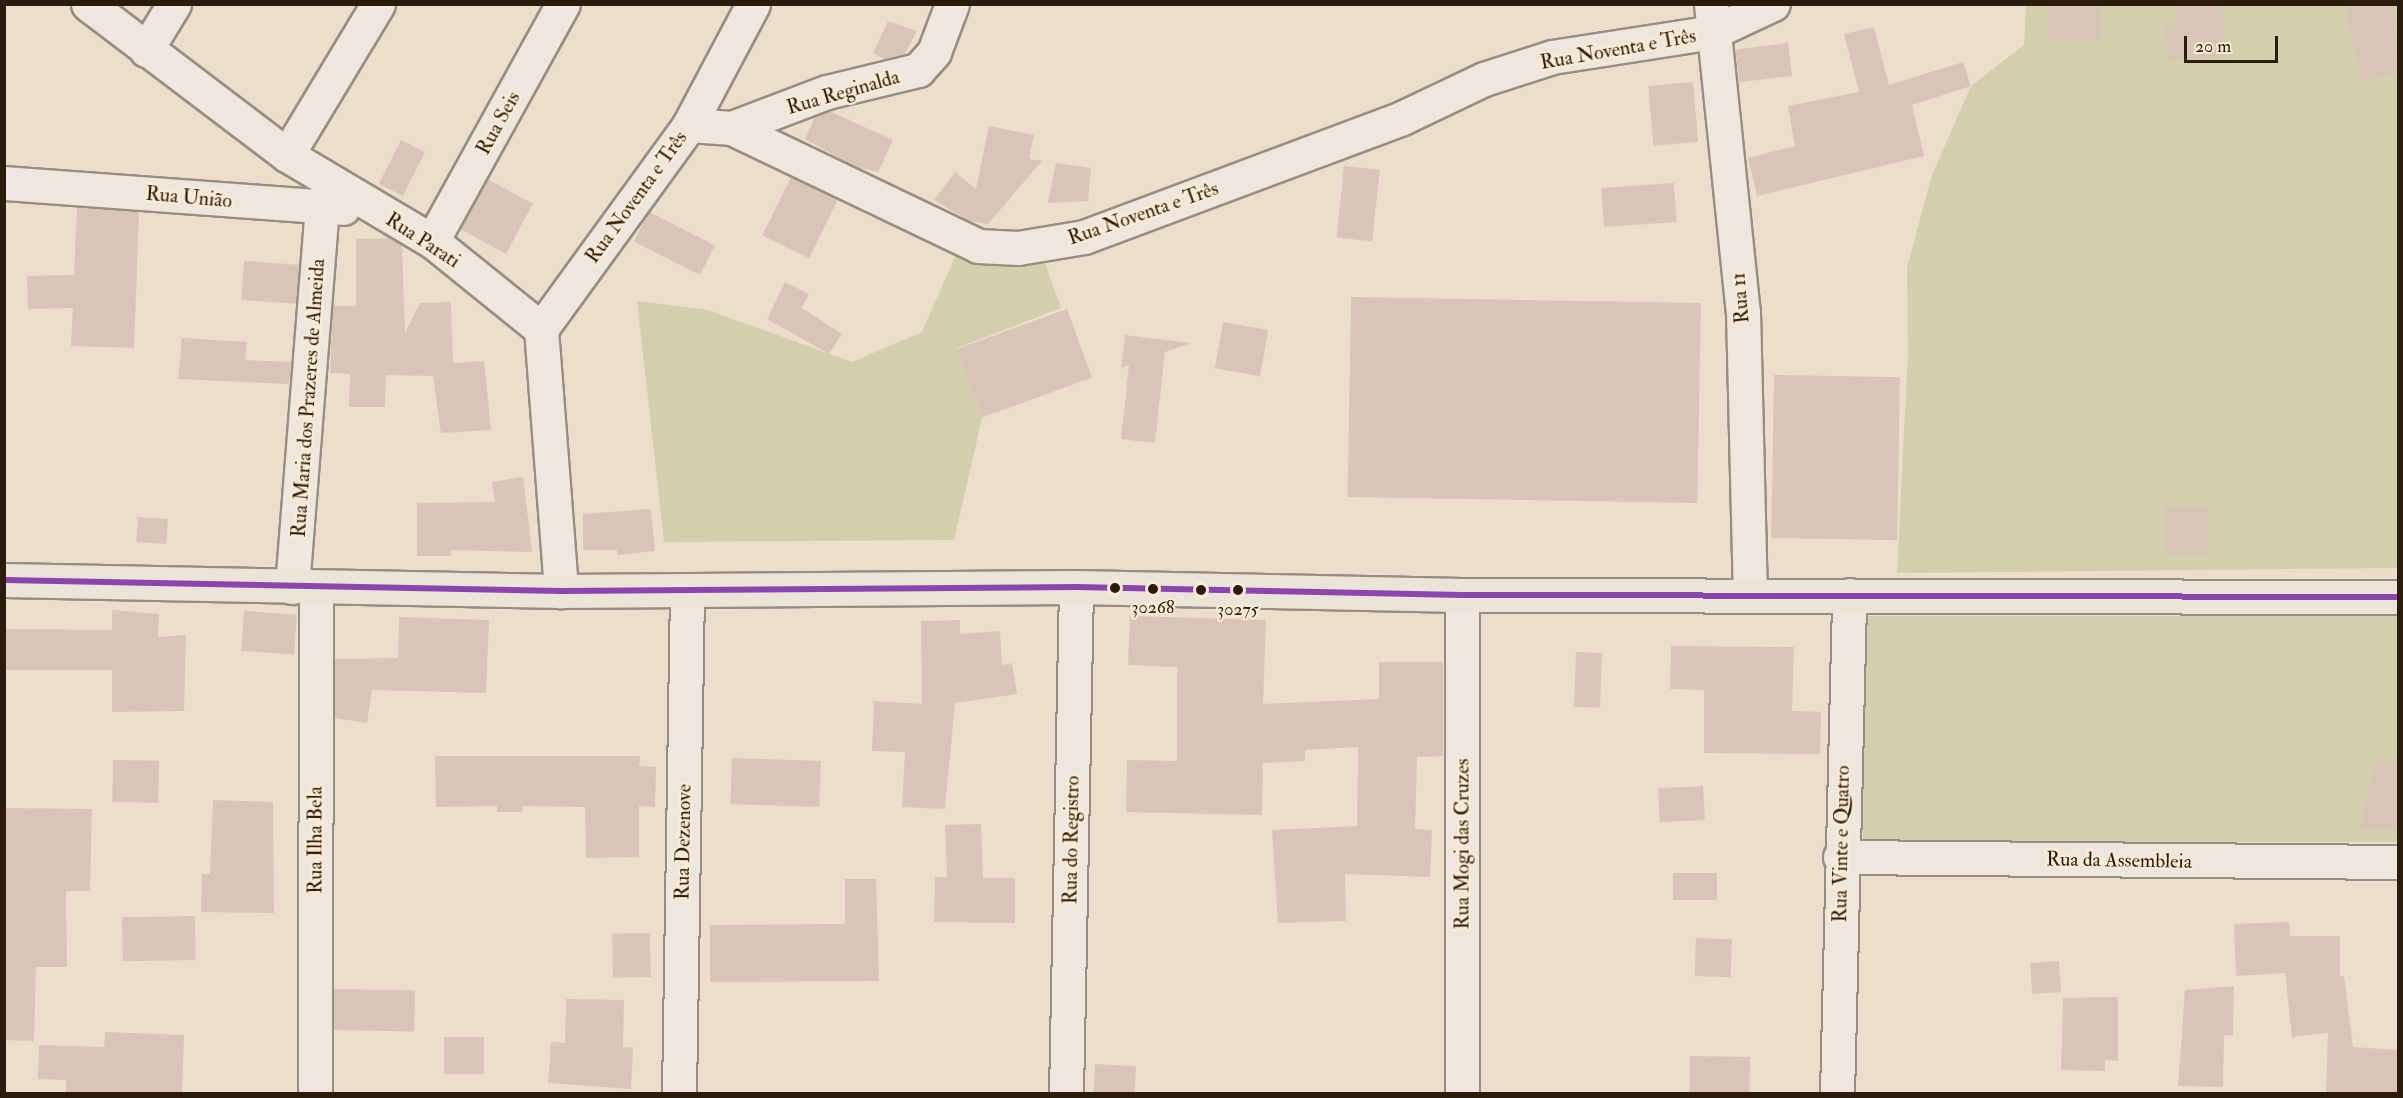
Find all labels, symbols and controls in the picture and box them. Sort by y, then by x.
street label: Rua Noventa e Três [1538,24,1698,74]
scale bar [2187,24,2282,62]
text: 20 m [2195,35,2231,58]
street label: Rua Reginalda [784,64,902,120]
street label: Rua Seis [471,87,525,159]
street label: Rua Noventa e Três [580,126,692,268]
street label: Rua Noventa e Três [1065,176,1221,250]
street label: Rua União [145,181,233,213]
street label: Rua Parati [381,207,465,273]
street label: Rua Maria dos Prazeres de Almeida [286,258,330,538]
street label: Rua 11 [1726,271,1754,325]
unlabelled marker [1109,582,1121,594]
marker: 30268 [1147,583,1159,595]
unlabelled marker [1195,584,1207,596]
marker: 30275 [1232,584,1244,596]
place label: 30268 [1132,597,1174,619]
place label: 30275 [1217,599,1259,621]
street label: Rua Mogi das Cruzes [1450,758,1474,930]
street label: Rua Vinte e Quatro [1828,765,1854,923]
street label: Rua do Registro [1058,775,1084,905]
street label: Rua Dezenove [670,784,696,900]
street label: Rua Ilha Bela [303,786,327,894]
street label: Rua da Assembleia [2046,847,2192,873]

